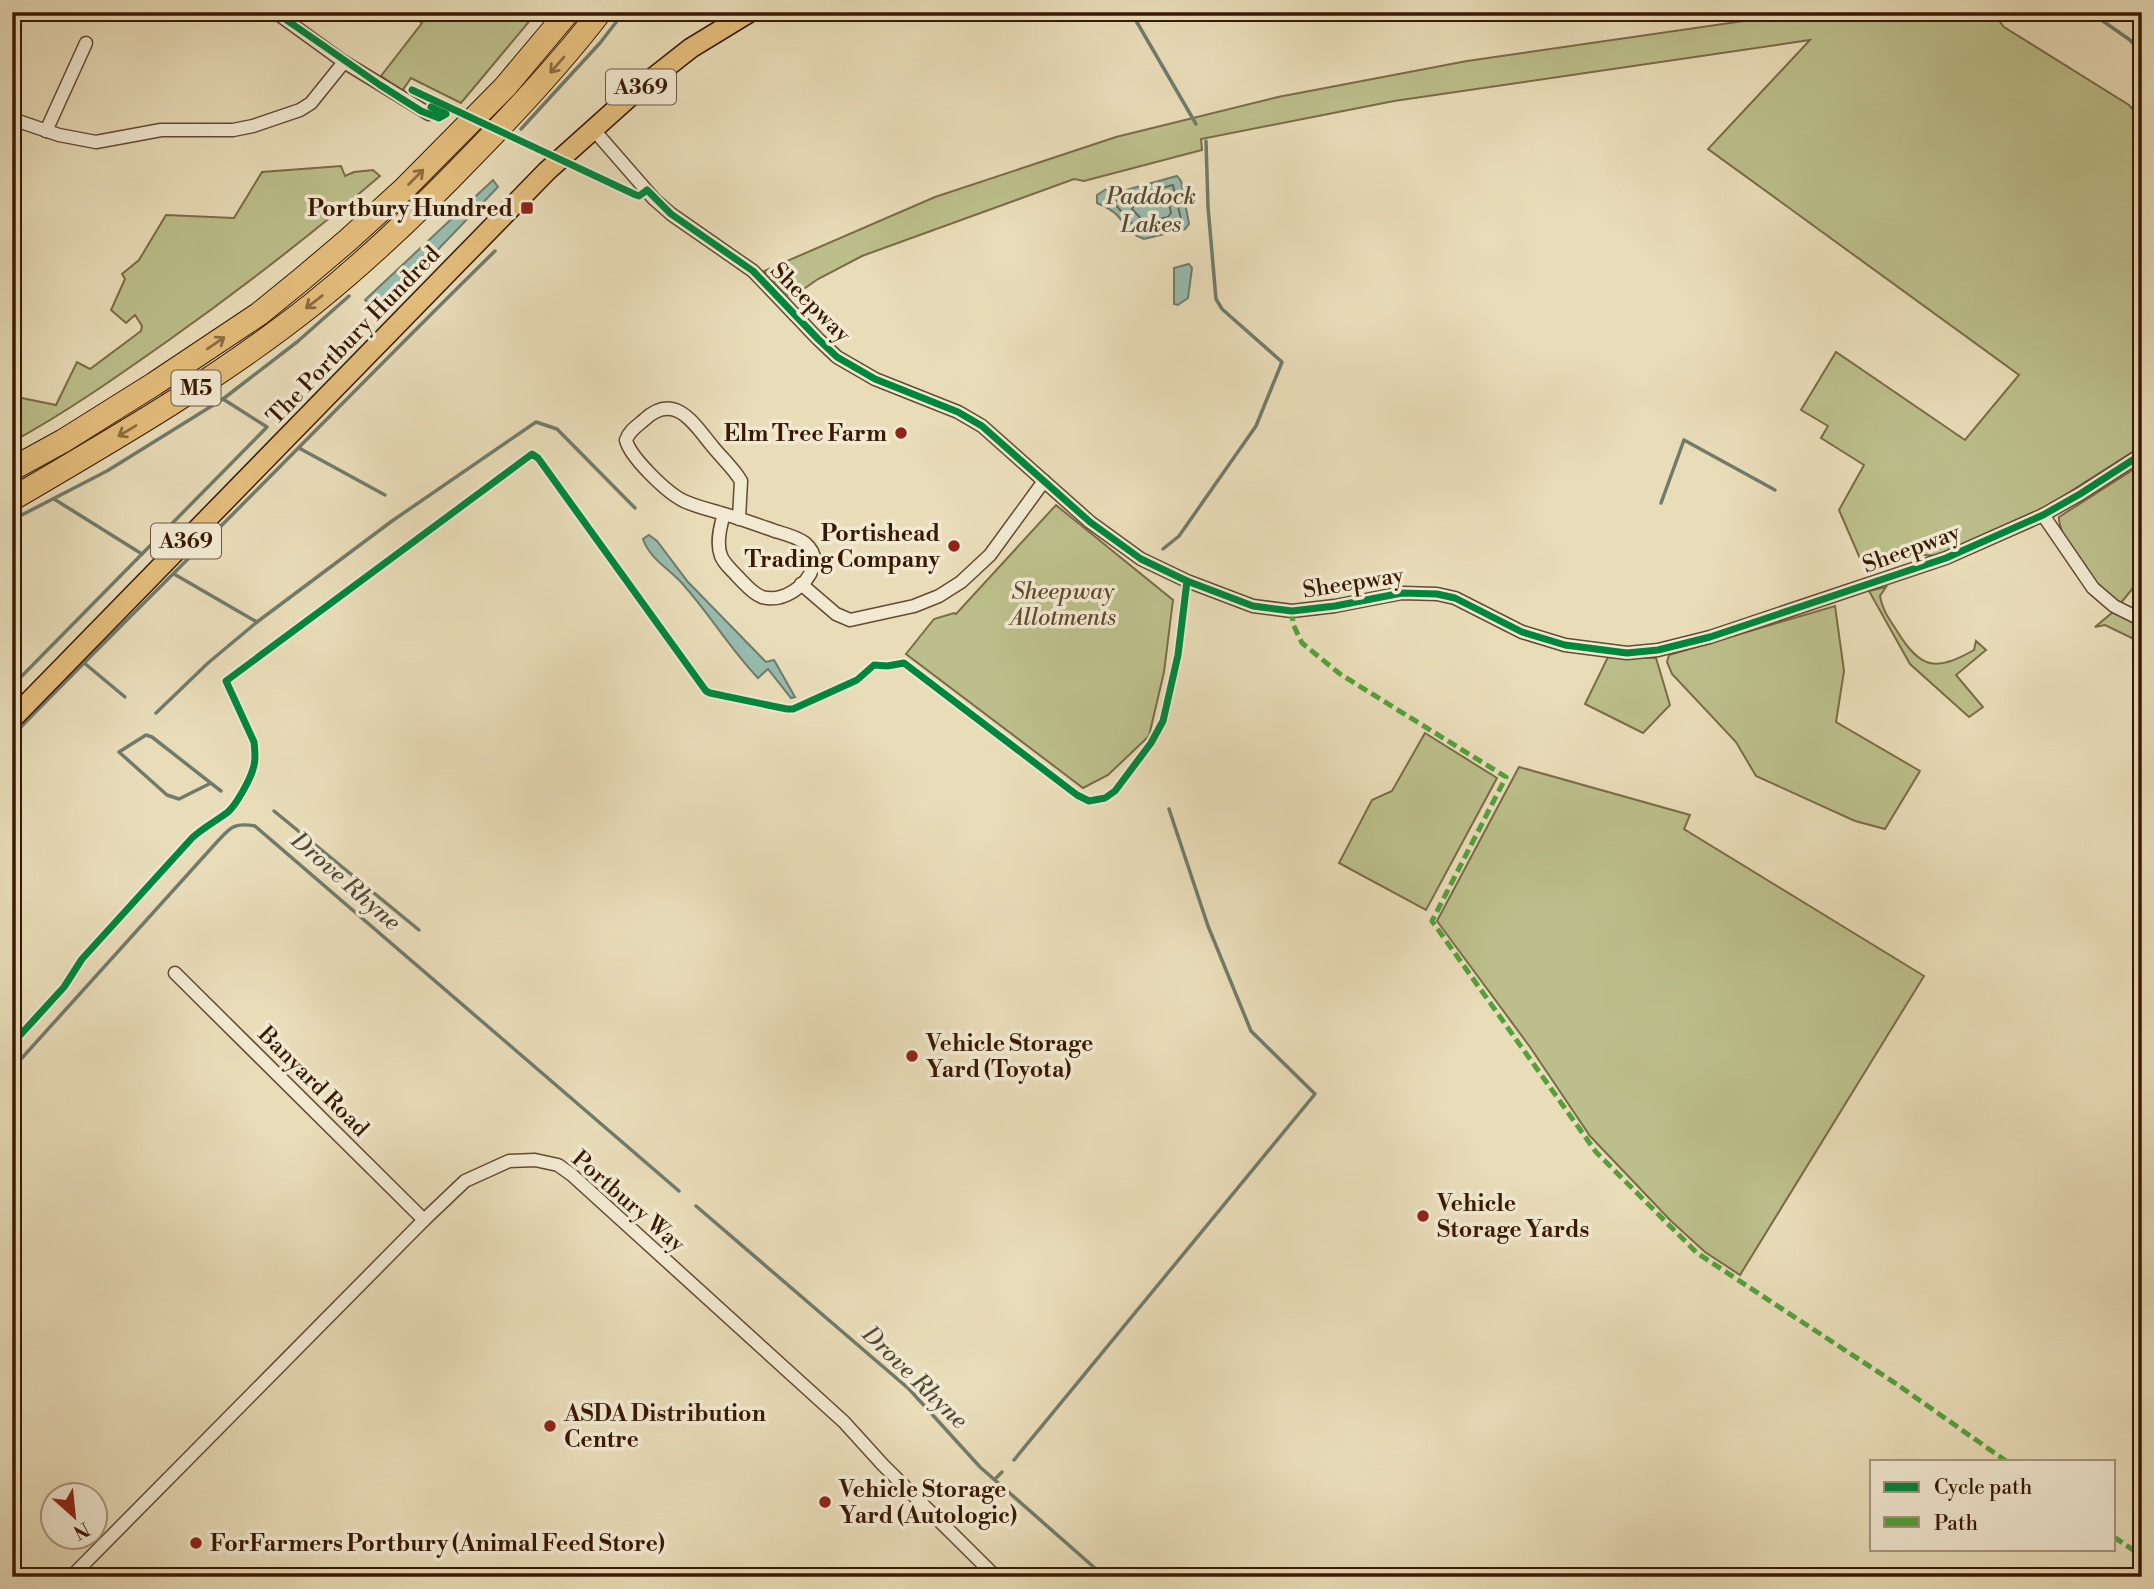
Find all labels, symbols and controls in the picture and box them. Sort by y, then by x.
one-way arrow [549,56,565,74]
road number: A369 [606,70,676,104]
one-way arrow [408,169,425,186]
water label: Paddock Lakes [1105,182,1196,240]
place label: Portbury Hundred [308,195,513,223]
marker: Portbury Hundred [519,200,535,216]
street label: The Portbury Hundred [261,241,446,431]
street label: Sheepway [764,257,857,349]
one-way arrow [306,294,324,310]
one-way arrow [206,335,225,350]
road number: M5 [172,370,220,406]
place label: Elm Tree Farm [724,420,887,448]
one-way arrow [118,424,138,438]
marker: Elm Tree Farm [893,425,909,441]
street label: Sheepway [1859,518,1965,580]
place label: Portishead Trading Company [745,520,940,574]
road number: A369 [151,524,221,558]
marker: Portishead Trading Company [946,538,962,554]
street label: Sheepway [1301,561,1406,605]
park label: Sheepway Allotments [1007,578,1116,632]
water label: Drove Rhyne [284,825,406,938]
street label: Banyard Road [251,1020,374,1143]
place label: Vehicle Storage Yard (Toyota) [925,1030,1093,1084]
marker: Vehicle Storage Yard (Toyota) [904,1048,920,1064]
street label: Portbury Way [566,1145,691,1259]
place label: Vehicle Storage Yards [1436,1190,1590,1244]
marker: Vehicle Storage Yards [1415,1208,1431,1224]
water label: Drove Rhyne [854,1319,973,1436]
place label: ASDA Distribution Centre [563,1400,766,1454]
marker: ASDA Distribution Centre [542,1418,558,1434]
legend [1870,1460,2116,1550]
text: Cycle path [1934,1475,2033,1501]
place label: Vehicle Storage Yard (Autologic) [838,1476,1017,1530]
north arrow [38,1480,108,1550]
marker: Vehicle Storage Yard (Autologic) [817,1494,833,1510]
text: Path [1934,1511,1979,1537]
text: N [69,1516,93,1544]
place label: ForFarmers Portbury (Animal Feed Store) [210,1530,665,1558]
marker: ForFarmers Portbury (Animal Feed Store) [188,1535,204,1551]

